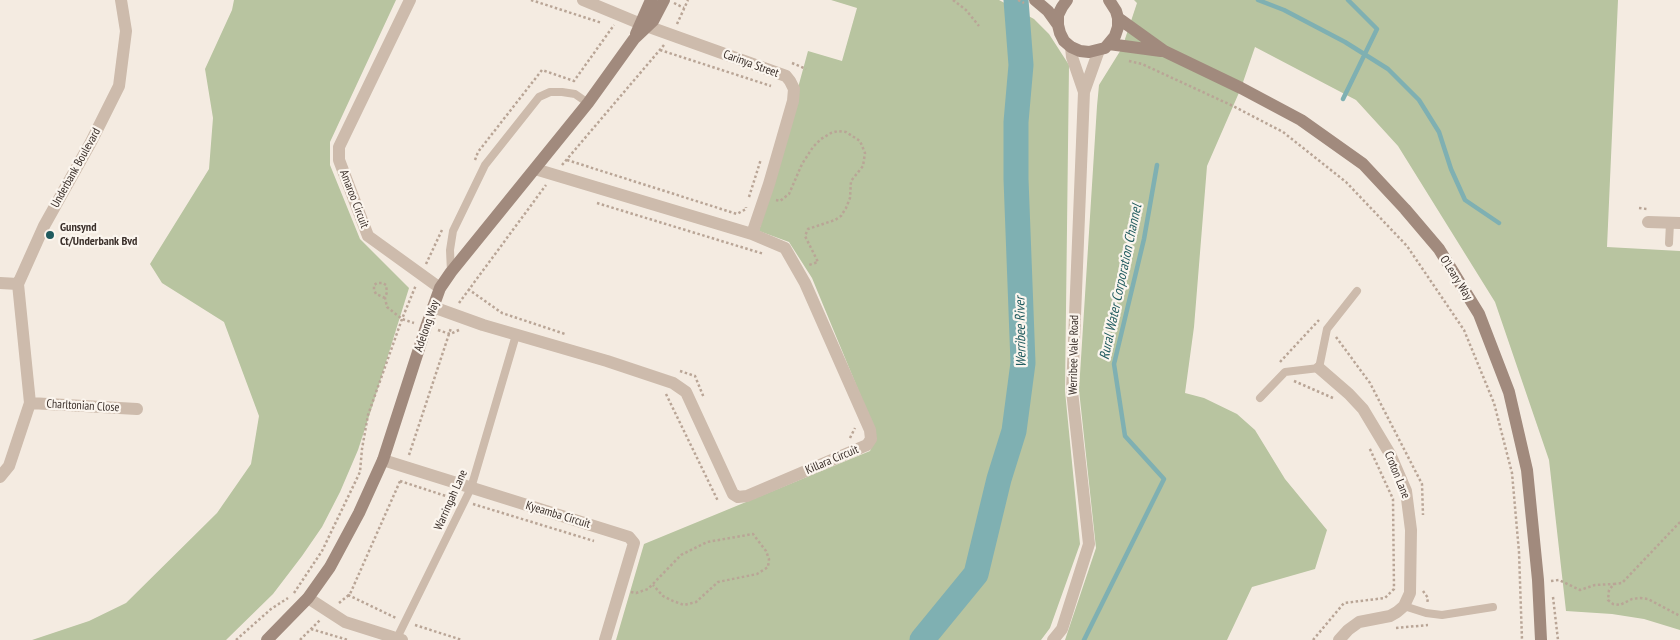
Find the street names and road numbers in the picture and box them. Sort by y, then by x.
street label: Carinya Street [721,47,781,81]
street label: Underbank Boulevard [48,126,104,210]
street label: Amaroo Circuit [336,168,372,230]
street label: O'Leary Way [1437,253,1475,303]
street label: Adelong Way [411,298,443,354]
street label: Werribee Vale Road [1066,315,1082,395]
street label: Charltonian Close [46,397,120,415]
street label: Killara Circuit [803,442,861,478]
street label: Croton Lane [1381,449,1413,501]
street label: Warringah Lane [431,468,471,532]
street label: Kyeamba Circuit [524,498,592,532]

